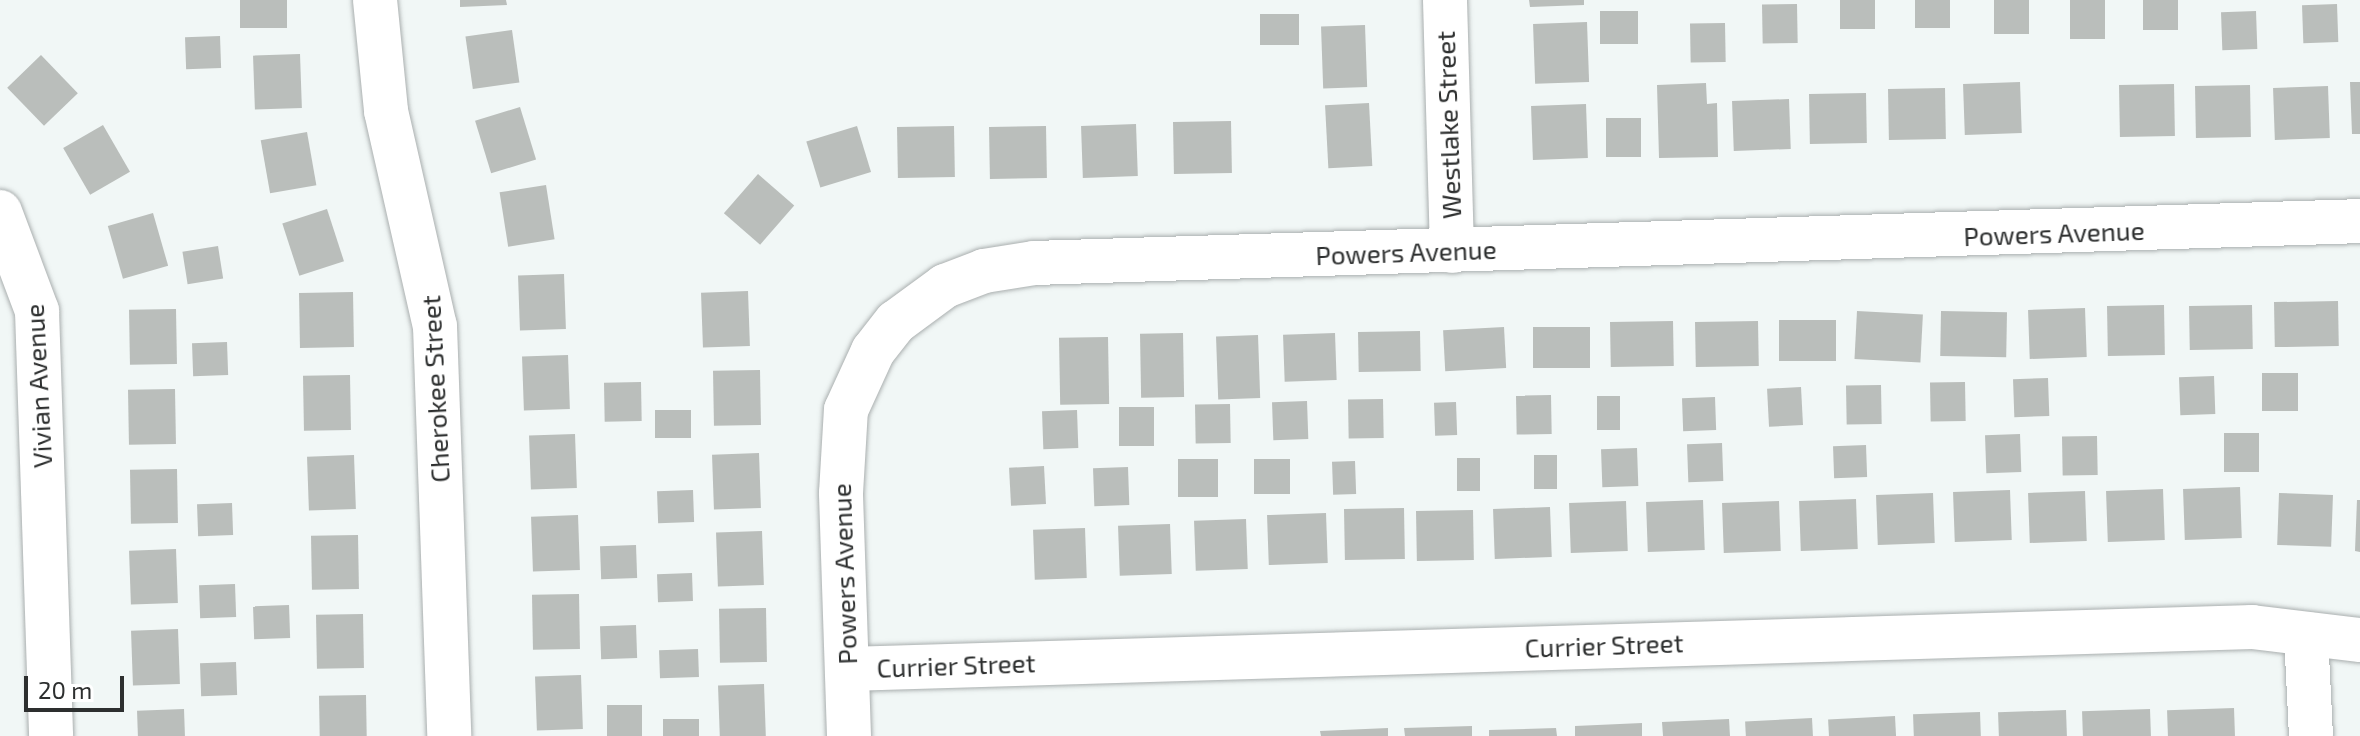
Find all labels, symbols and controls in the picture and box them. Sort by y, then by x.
street label: Westlake Street [1429,30,1467,220]
street label: Powers Avenue [1963,214,2145,252]
street label: Powers Avenue [1315,233,1497,271]
street label: Cherokee Street [415,295,455,483]
street label: Vivian Avenue [18,303,58,469]
street label: Powers Avenue [825,483,863,665]
street label: Currier Street [1524,627,1684,663]
street label: Currier Street [876,647,1036,683]
scale bar [28,660,128,710]
text: 20 m [38,675,92,704]

